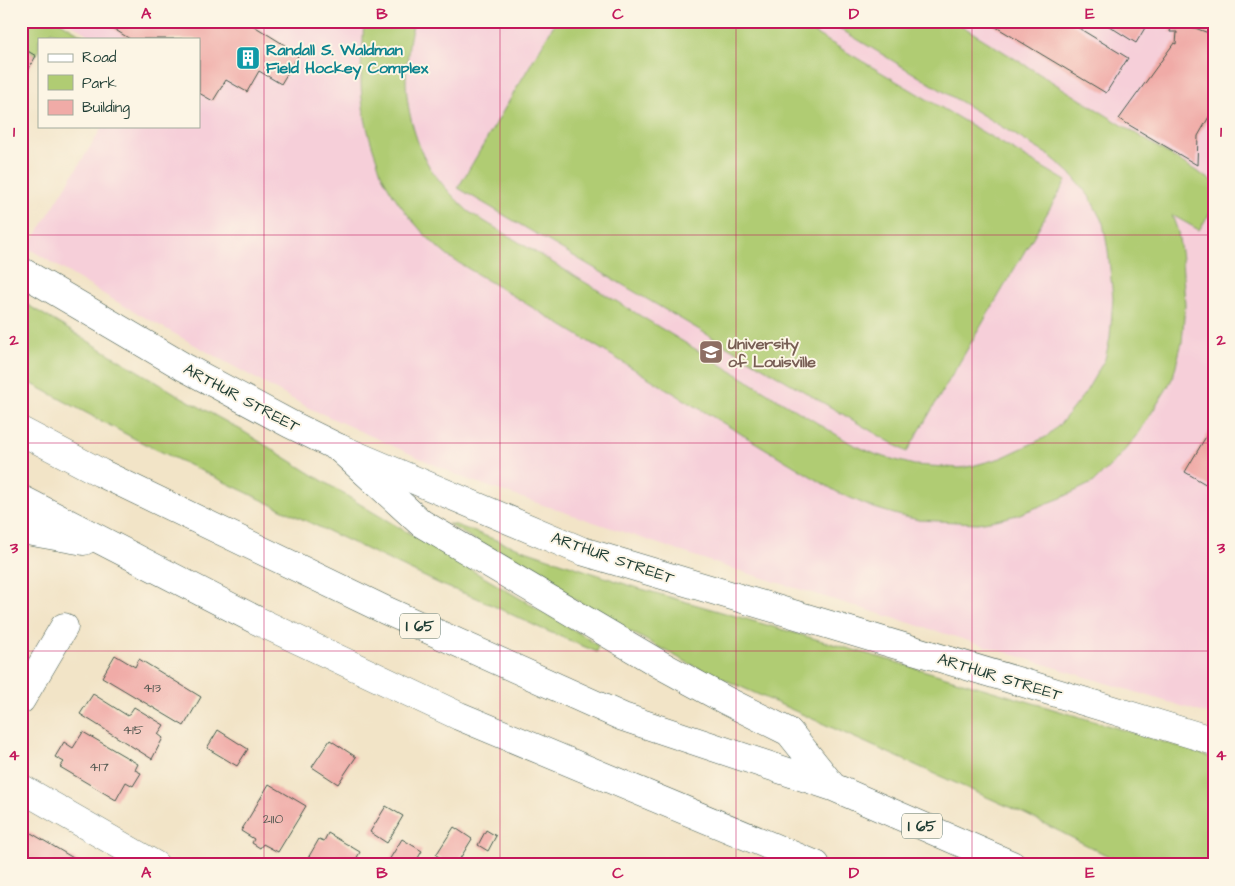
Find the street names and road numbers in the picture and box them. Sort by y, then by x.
street label: ARTHUR STREET [180,358,304,438]
street label: ARTHUR STREET [548,527,677,589]
road number: I 65 [400,614,440,638]
street label: ARTHUR STREET [935,648,1064,706]
road number: I 65 [902,814,942,838]

